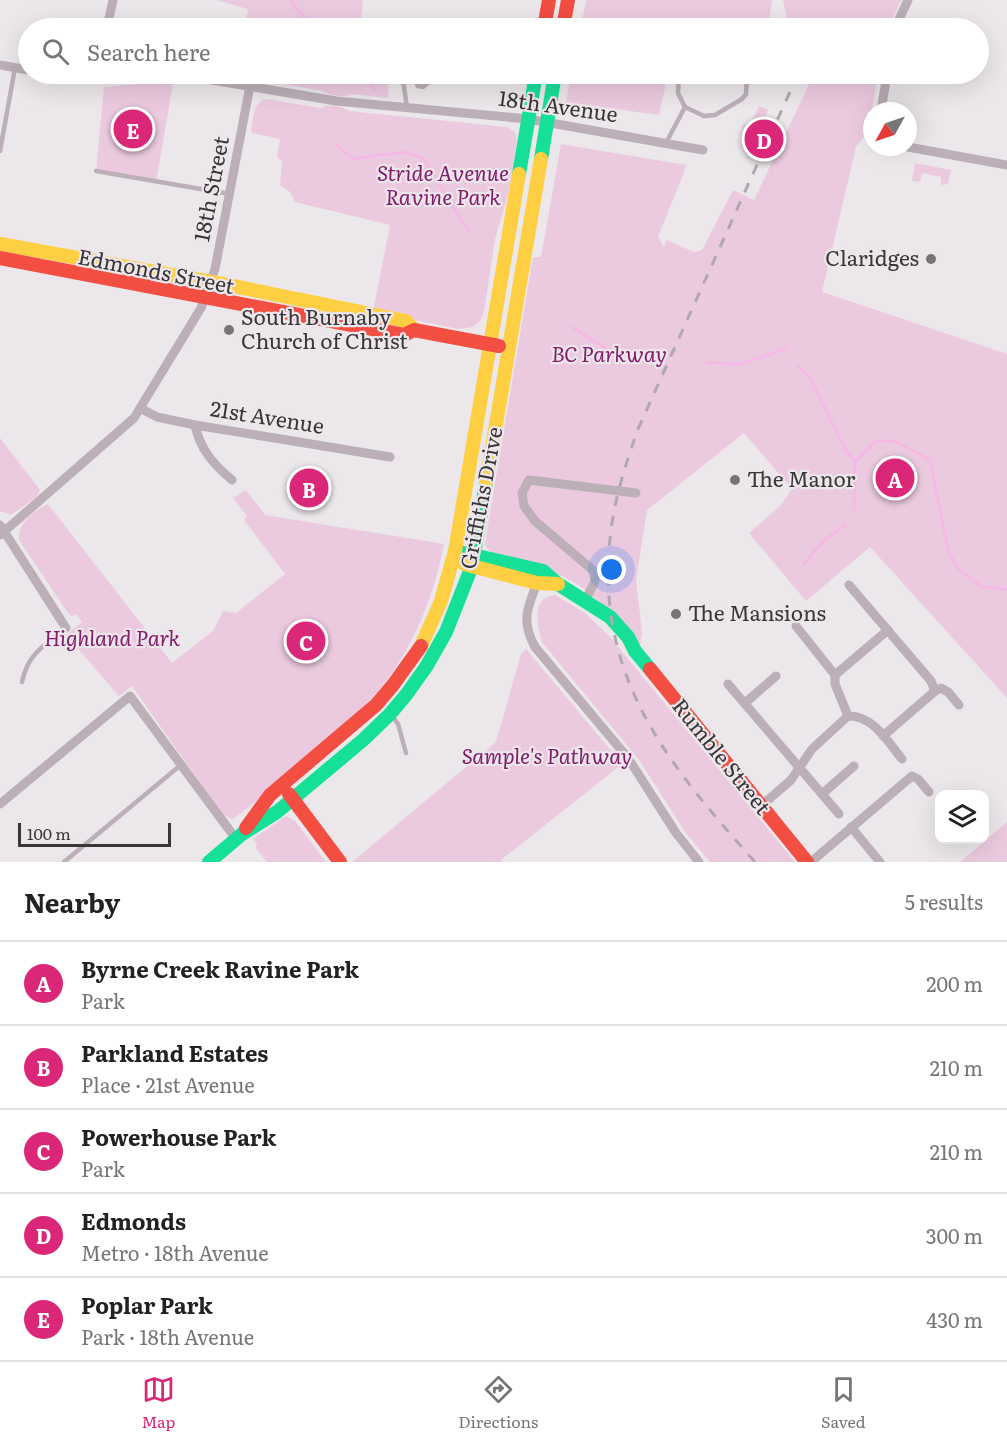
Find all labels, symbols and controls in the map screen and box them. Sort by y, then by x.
search box [18,18,989,84]
icon: search [39,35,72,68]
text: Search here [87,35,210,68]
street label: 18th Avenue [497,81,620,128]
north arrow [863,102,917,156]
pin: E [114,106,152,152]
pin: D [744,116,783,162]
street label: 18th Street [184,133,235,244]
park label: Stride Avenue Ravine Park [377,156,509,211]
street label: Edmonds Street [76,239,238,300]
place label: Claridges [825,241,919,272]
marker: Claridges [924,252,938,266]
place label: South Burnaby Church of Christ [241,300,408,355]
marker: South Burnaby Church of Christ [222,323,236,337]
park label: BC Parkway [551,337,667,368]
street label: 21st Avenue [208,391,327,440]
street label: Griffiths Drive [451,424,509,571]
pin: A [876,456,914,500]
place label: The Manor [747,462,856,493]
pin: B [290,466,328,510]
marker: The Manor [728,473,742,487]
your location [597,555,626,584]
place label: The Mansions [688,596,826,627]
marker: The Mansions [669,607,683,621]
pin: C [286,618,326,664]
park label: Highland Park [44,621,181,652]
street label: Rumble Street [666,691,780,821]
park label: Sample's Pathway [462,739,632,770]
map controls [935,790,989,844]
button: layers [935,790,989,844]
scale bar [18,820,171,848]
text: 100 m [27,821,71,845]
text: Nearby [24,882,120,921]
text: 5 results [905,886,983,916]
text: Byrne Creek Ravine Park [81,952,359,985]
text: A [36,968,51,998]
text: 200 m [926,968,983,998]
text: Park [81,985,125,1015]
text: Parkland Estates [81,1036,268,1069]
text: B [37,1052,50,1082]
text: 210 m [930,1052,983,1082]
text: Place · 21st Avenue [81,1069,255,1099]
text: Powerhouse Park [81,1120,276,1153]
text: C [36,1136,51,1166]
text: 210 m [930,1136,983,1166]
text: Park [81,1153,125,1183]
text: Edmonds [81,1204,186,1237]
text: D [36,1220,51,1250]
text: 300 m [926,1220,983,1250]
text: Metro · 18th Avenue [81,1237,269,1267]
text: Poplar Park [81,1288,213,1321]
text: E [37,1304,50,1334]
text: 430 m [926,1304,983,1334]
text: Park · 18th Avenue [81,1321,254,1351]
tab: Map [141,1373,175,1433]
tab: Directions [458,1373,538,1433]
tab: Saved [821,1373,866,1433]

